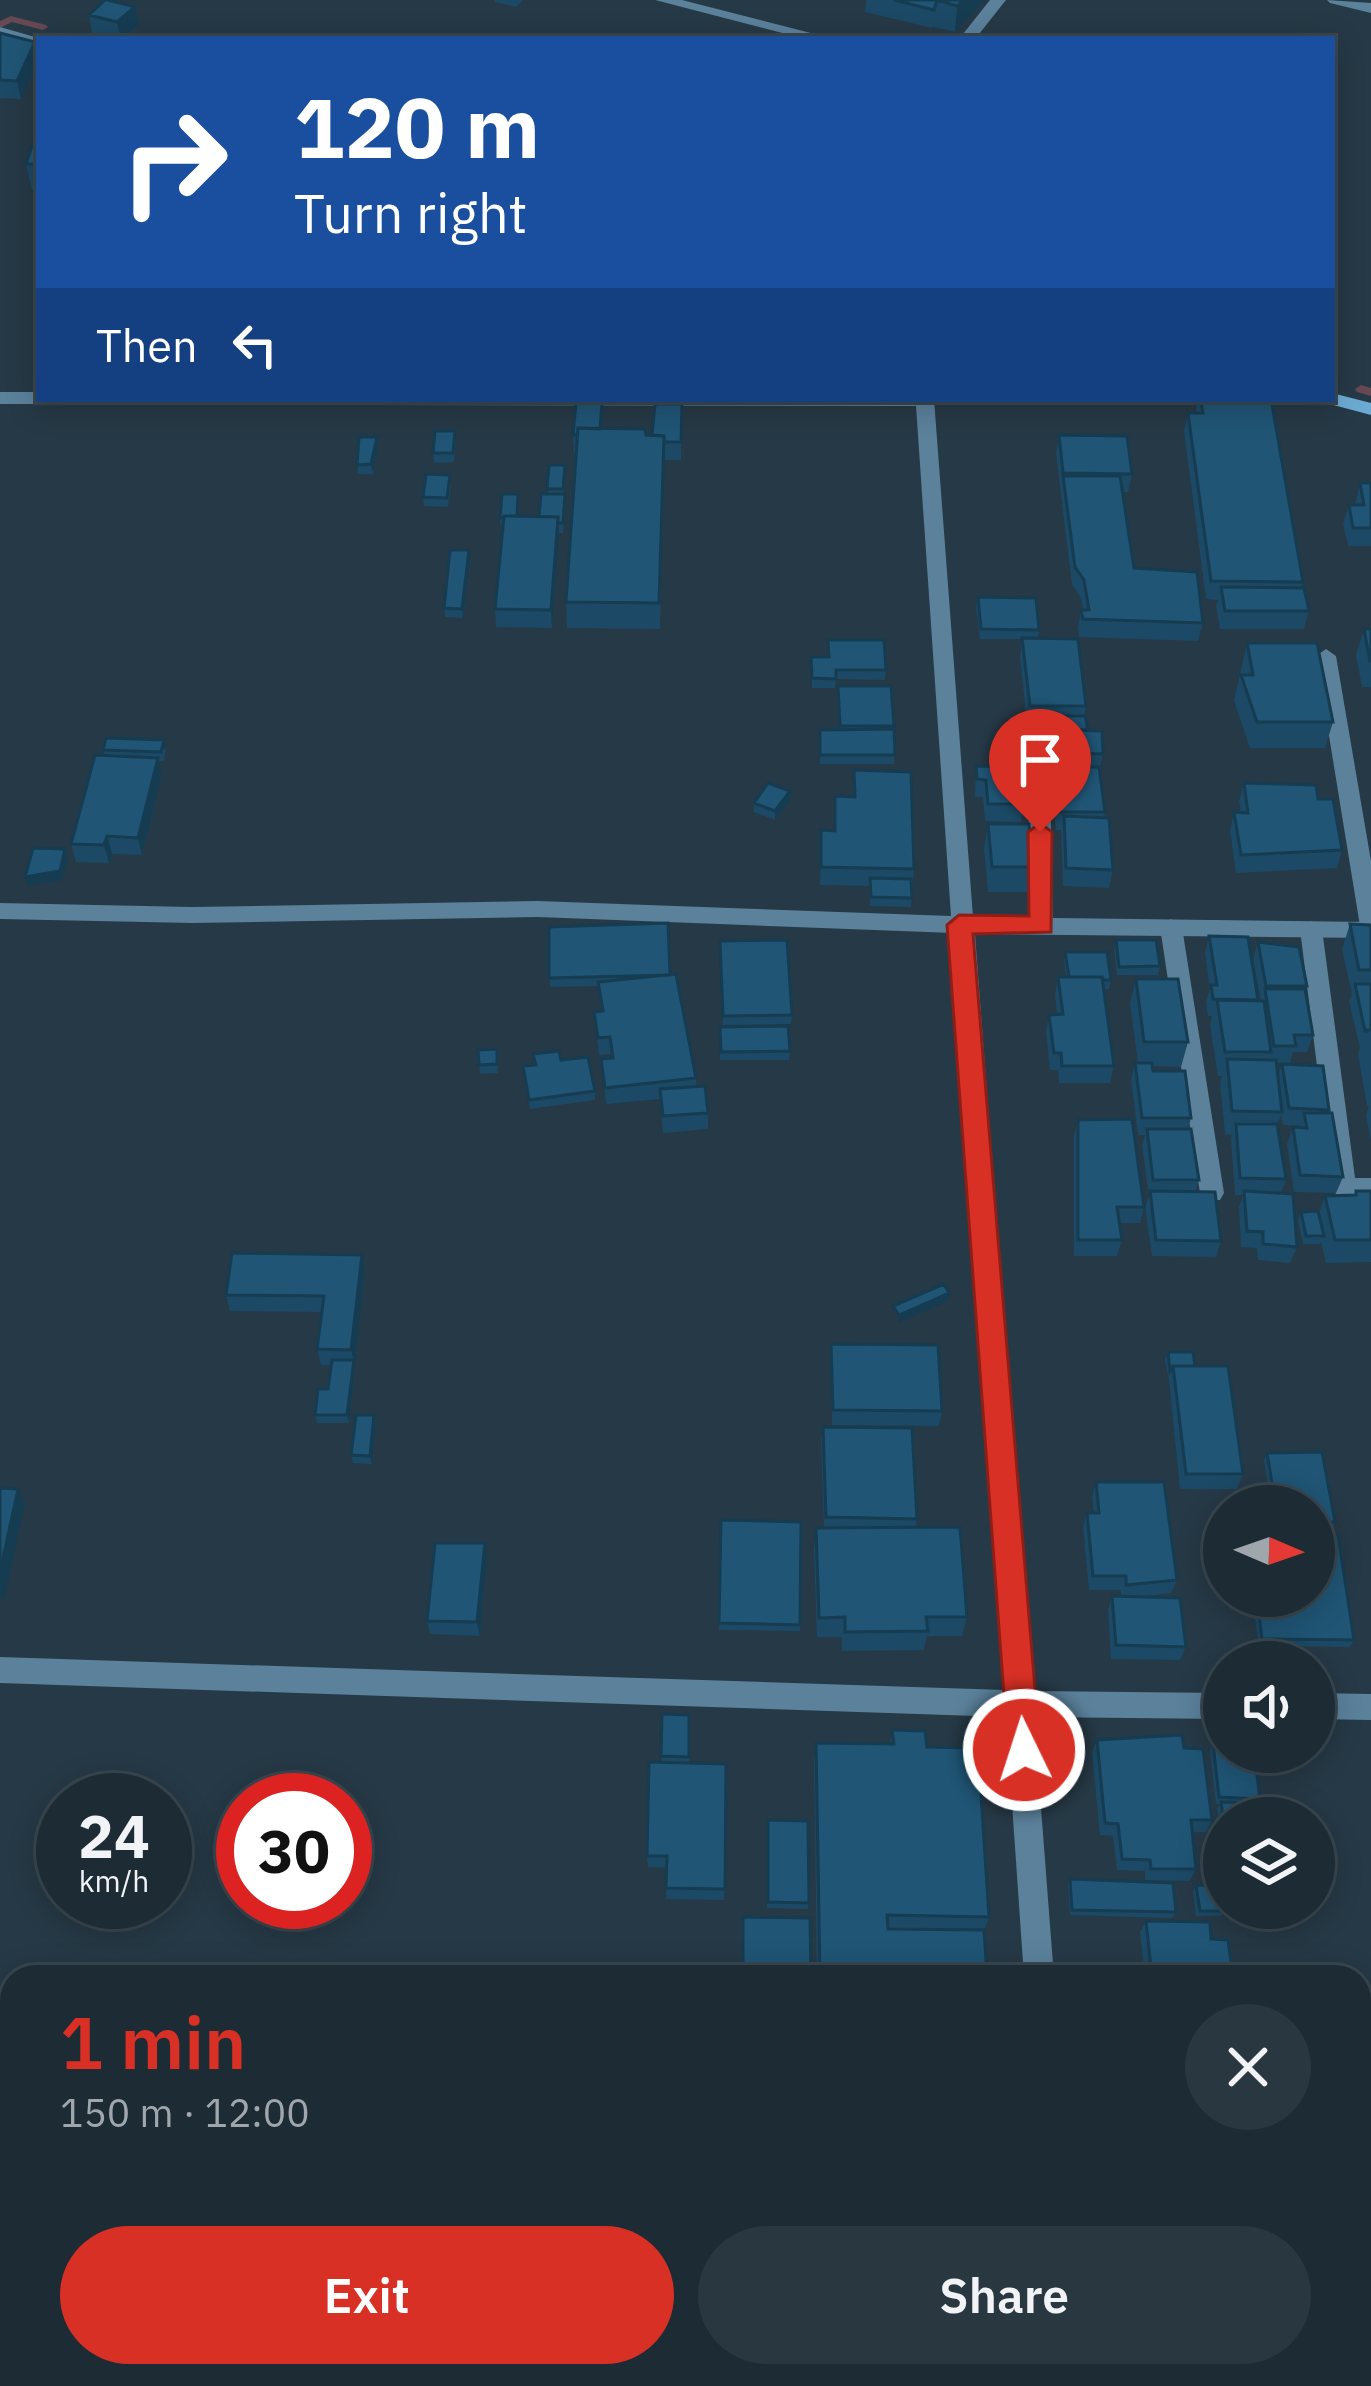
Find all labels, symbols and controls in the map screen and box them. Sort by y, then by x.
text: 120 m [294,72,540,181]
icon: right [96,84,252,240]
text: Turn right [294,178,528,248]
icon: left [222,312,288,378]
text: Then [96,316,198,374]
pin [989,709,1091,832]
icon: arrive [1007,727,1073,793]
north arrow [1203,1485,1335,1617]
map controls [1203,1485,1335,1929]
button: sound [1203,1641,1335,1773]
position arrow [961,1687,1087,1813]
speed limit sign: 30 [216,1773,372,1929]
text: 24 [78,1796,150,1875]
button: layers [1203,1797,1335,1929]
text: km/h [79,1861,149,1900]
text: 1 min [60,1995,246,2089]
button: close [1185,2004,1311,2130]
text: 150 m · 12:00 [60,2087,310,2138]
button: Exit [60,2226,674,2364]
button: Share [698,2226,1311,2364]

